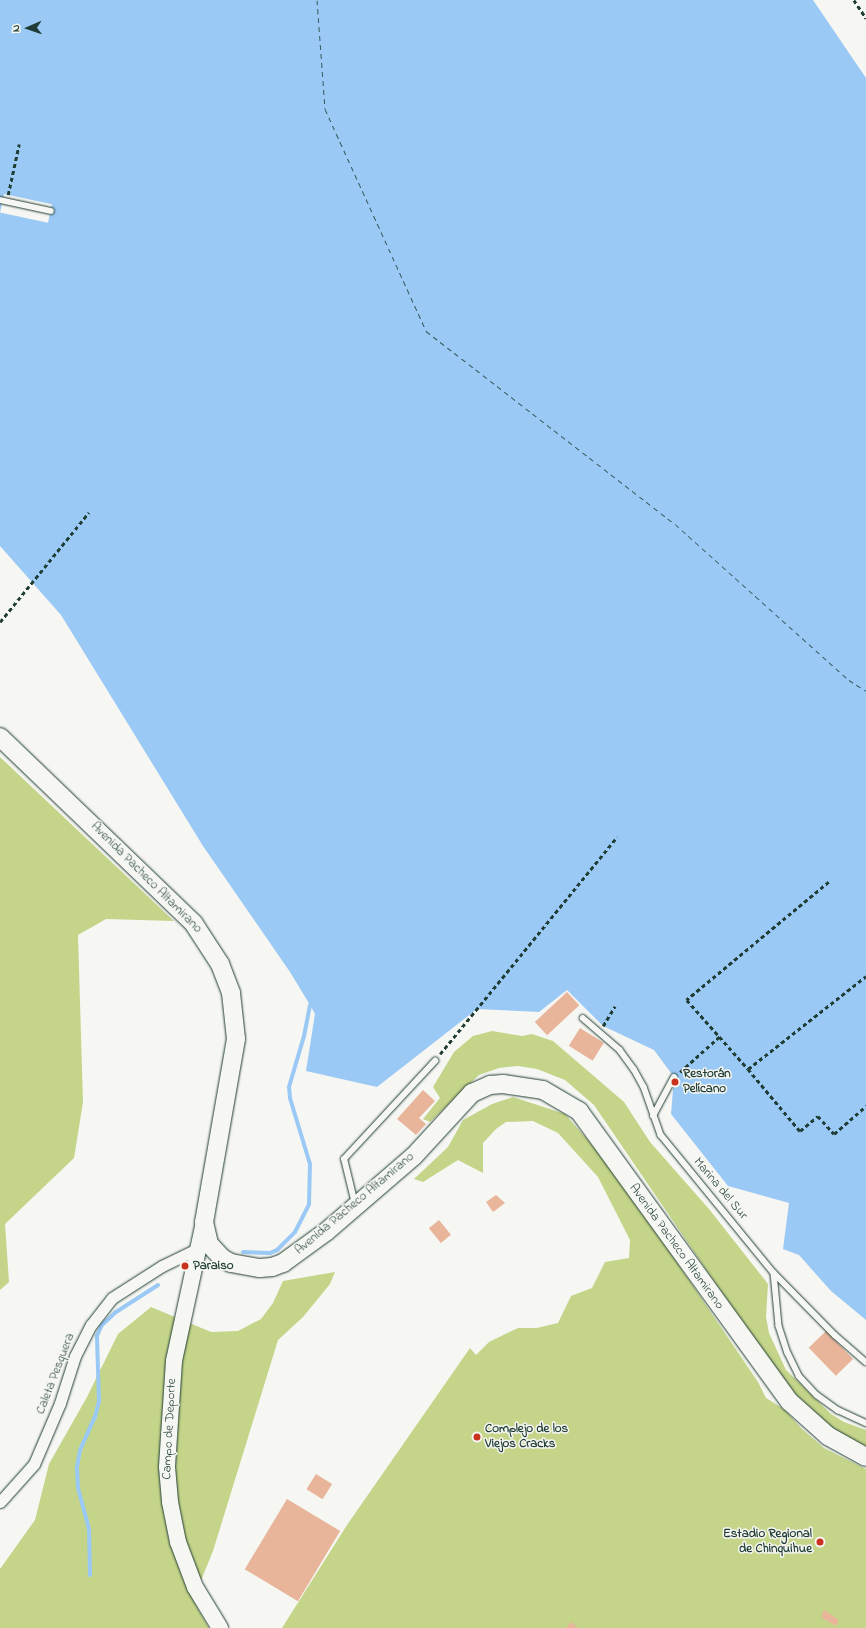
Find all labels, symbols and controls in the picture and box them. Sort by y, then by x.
north arrow [8,8,48,48]
text: N [8,24,24,32]
street label: Avenida Pacheco Altamirano [87,819,205,937]
place label: Restorán Pelícano [683,1067,731,1098]
marker: Restorán Pelícano [670,1077,680,1087]
street label: Avenida Pacheco Altamirano [292,1149,418,1259]
street label: Marina del Sur [690,1155,750,1223]
street label: Avenida Pacheco Altamirano [625,1181,727,1313]
place label: Paraiso [193,1258,234,1274]
marker: Paraiso [180,1261,190,1271]
street label: Caleta Pesquera [33,1331,79,1417]
street label: Campo de Deporte [160,1378,180,1480]
place label: Complejo de los Viejos Cracks [485,1422,568,1453]
marker: Complejo de los Viejos Cracks [472,1432,482,1442]
place label: Estadio Regional de Chinquihue [723,1527,812,1558]
marker: Estadio Regional de Chinquihue [815,1537,825,1547]

